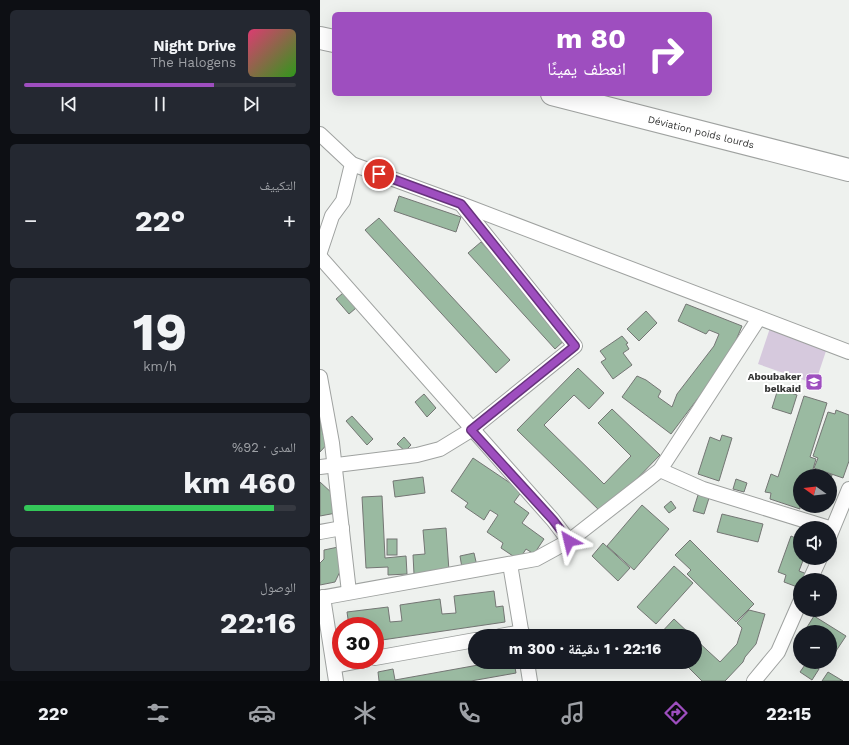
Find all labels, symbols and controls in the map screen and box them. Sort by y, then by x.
text: 80 m [556,22,626,55]
icon: right [640,28,692,80]
text: Night Drive [153,37,236,55]
text: The Halogens [151,55,236,70]
text: انعطف يمينًا [547,58,626,79]
icon: previous [58,93,80,115]
icon: pause [149,93,171,115]
icon: next [240,93,262,115]
street label: Déviation poids lourds [647,113,755,151]
pin [362,157,396,191]
icon: arrive [368,163,390,185]
text: التكييف [260,178,296,193]
text: 22° [135,203,185,238]
text: − [24,208,37,233]
text: + [283,208,296,233]
text: 19 [133,302,187,363]
text: km/h [143,359,177,374]
place label: Aboubaker belkaid [748,371,802,394]
school or university icon: Aboubaker belkaid [804,372,824,392]
text: المدى · 92% [232,440,296,455]
text: 460 km [183,465,296,500]
north arrow [793,469,837,513]
map controls [793,469,837,669]
position arrow [548,520,590,562]
button: sound [793,521,837,565]
button: + [793,573,837,617]
text: الوصول [260,580,296,595]
text: 22:16 [220,605,296,640]
speed limit sign: 30 [332,617,384,669]
button: − [793,625,837,669]
text: 22:16 · 1 دقيقة · 300 m [509,640,661,658]
icon: filters [144,699,172,727]
icon: car [248,699,276,727]
icon: climate [351,699,379,727]
icon: phone [455,699,483,727]
icon: music [559,699,587,727]
icon: directions [662,699,690,727]
text: 22° [38,703,68,724]
text: 22:15 [766,703,811,724]

